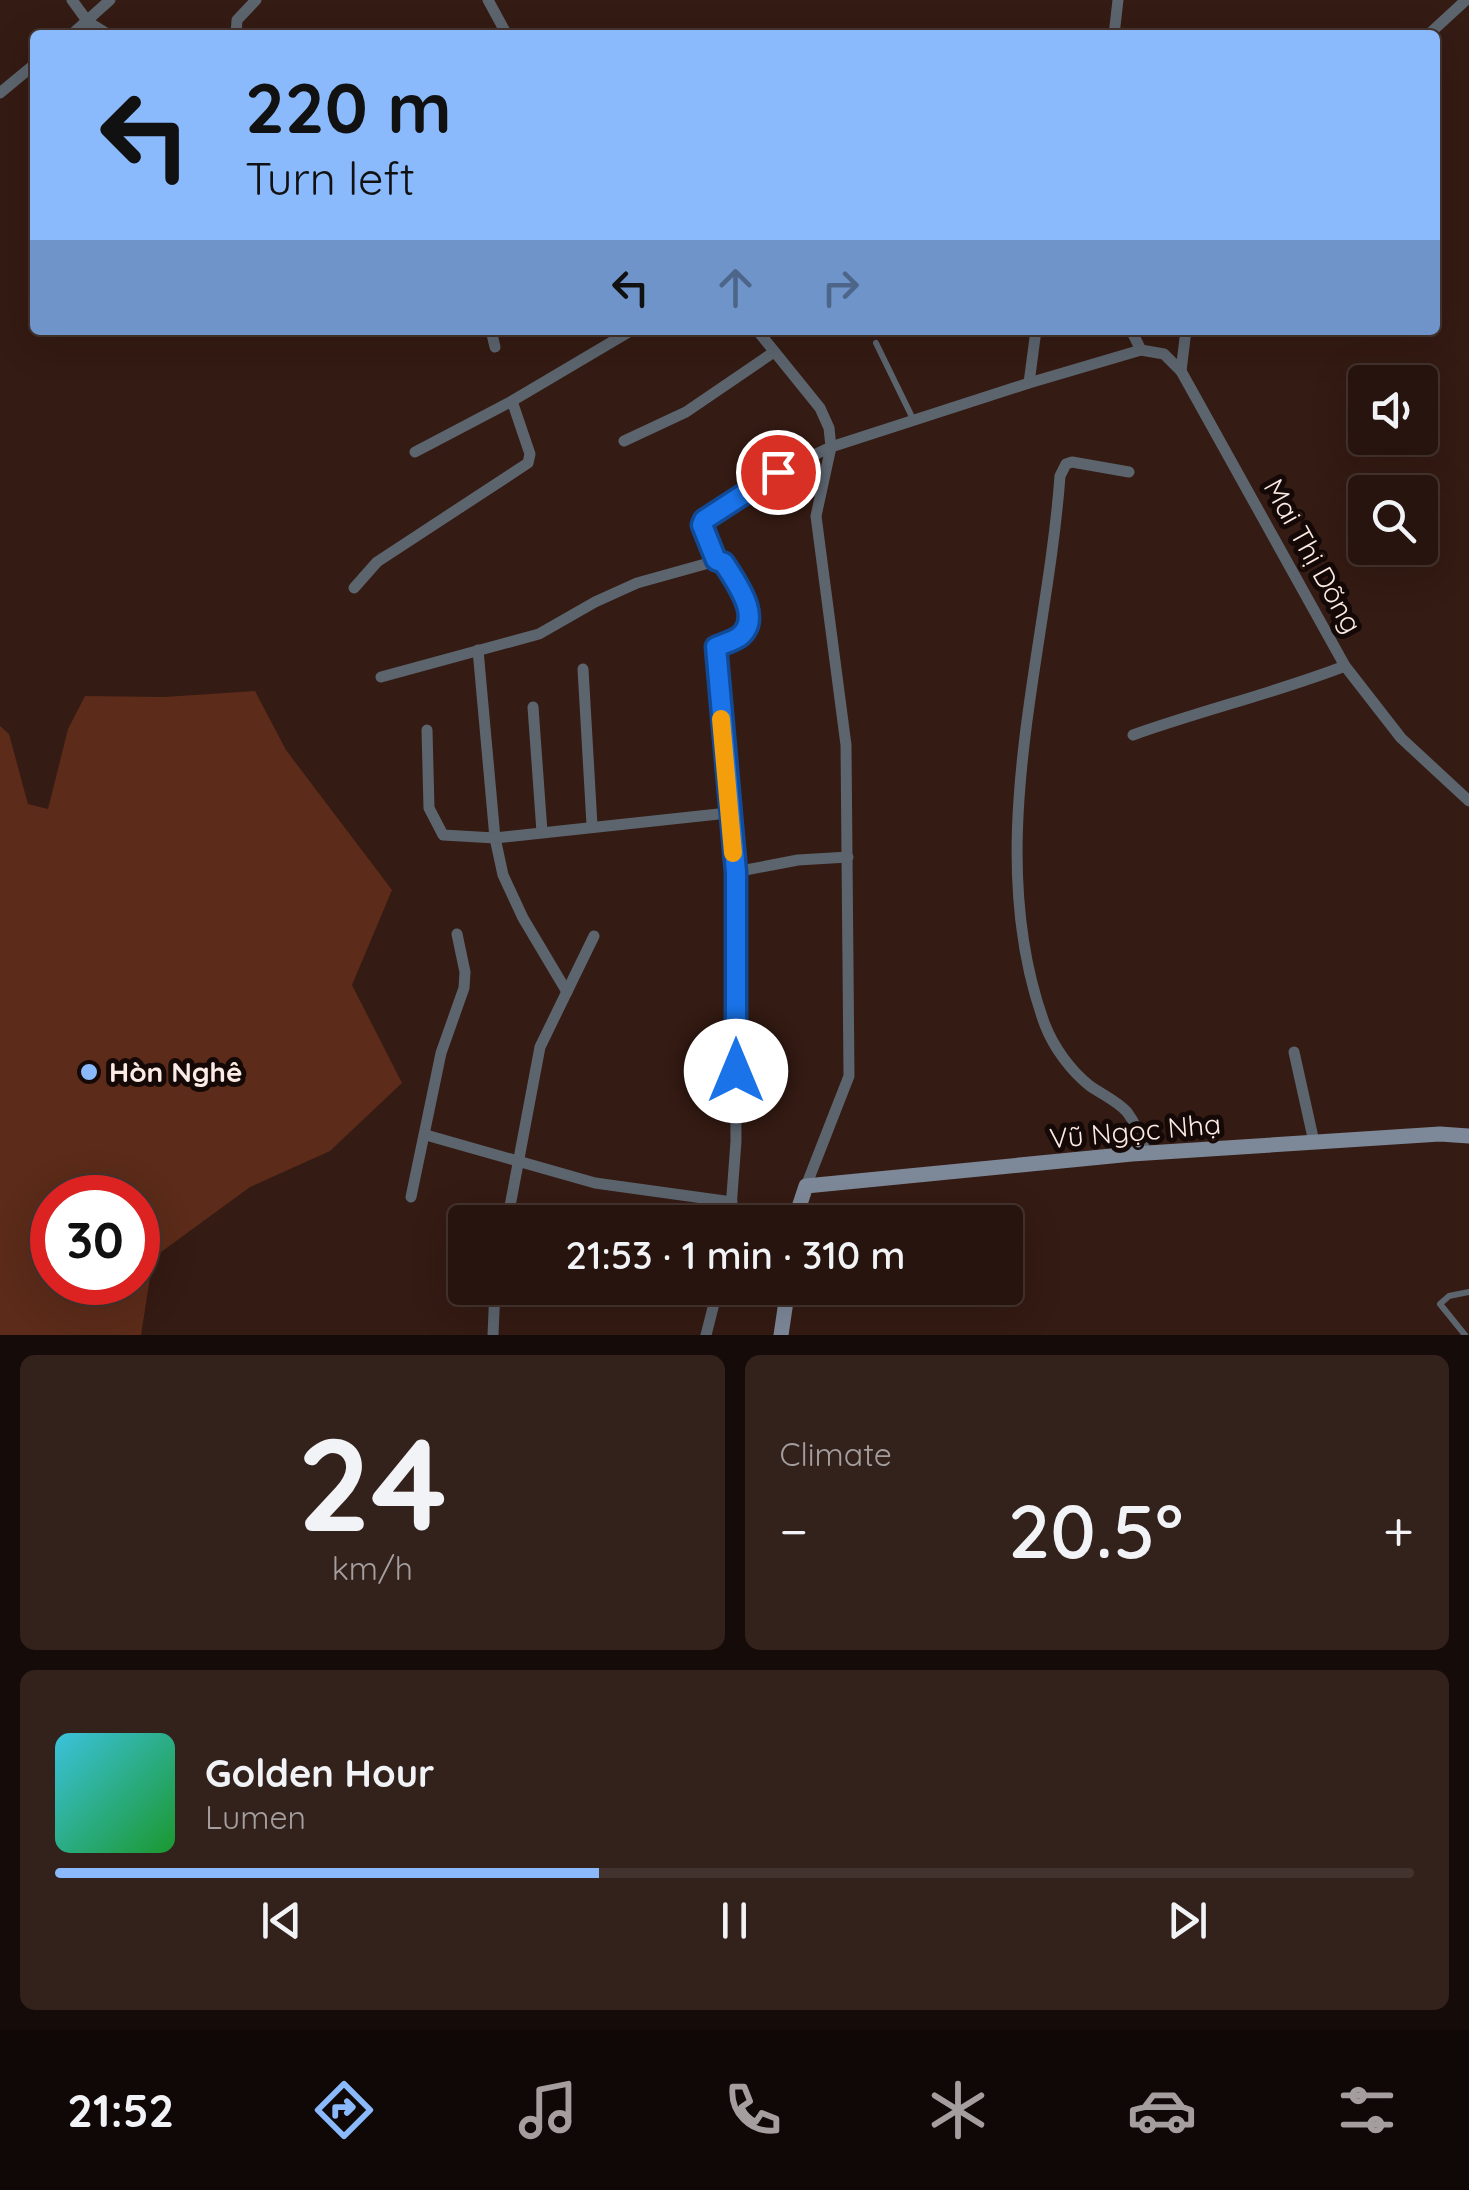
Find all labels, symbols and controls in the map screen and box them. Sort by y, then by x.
text: 220 m [245,63,452,151]
icon: left [80,70,210,200]
text: Turn left [245,150,415,206]
icon: left [603,260,658,315]
icon: ahead [708,260,763,315]
icon: right [813,260,868,315]
map controls [1348,365,1438,565]
button: sound [1348,365,1438,455]
pin [736,430,821,515]
icon: arrive [751,445,806,500]
street label: Mai Thị Dõng [1257,473,1370,639]
button: search [1348,475,1438,565]
position arrow [684,1019,788,1123]
place label: Hòn Nghê [109,1054,243,1089]
marker: Hòn Nghê [78,1061,100,1083]
street label: Vũ Ngọc Nhạ [1048,1106,1222,1155]
speed limit sign: 30 [30,1175,160,1305]
text: 21:53 · 1 min · 310 m [565,1231,906,1279]
text: 24 [297,1401,447,1564]
text: Climate [780,1434,892,1474]
text: 20.5° [1008,1483,1183,1577]
text: − [780,1496,808,1565]
text: + [1383,1496,1414,1565]
text: km/h [332,1548,413,1588]
text: Golden Hour [205,1749,434,1797]
text: Lumen [205,1797,306,1837]
icon: previous [254,1893,309,1948]
icon: pause [707,1893,762,1948]
icon: next [1160,1893,1215,1948]
icon: directions [309,2075,379,2145]
icon: music [513,2075,583,2145]
icon: phone [718,2075,788,2145]
icon: climate [923,2075,993,2145]
icon: car [1127,2075,1197,2145]
icon: filters [1332,2075,1402,2145]
text: 21:52 [67,2082,174,2138]

